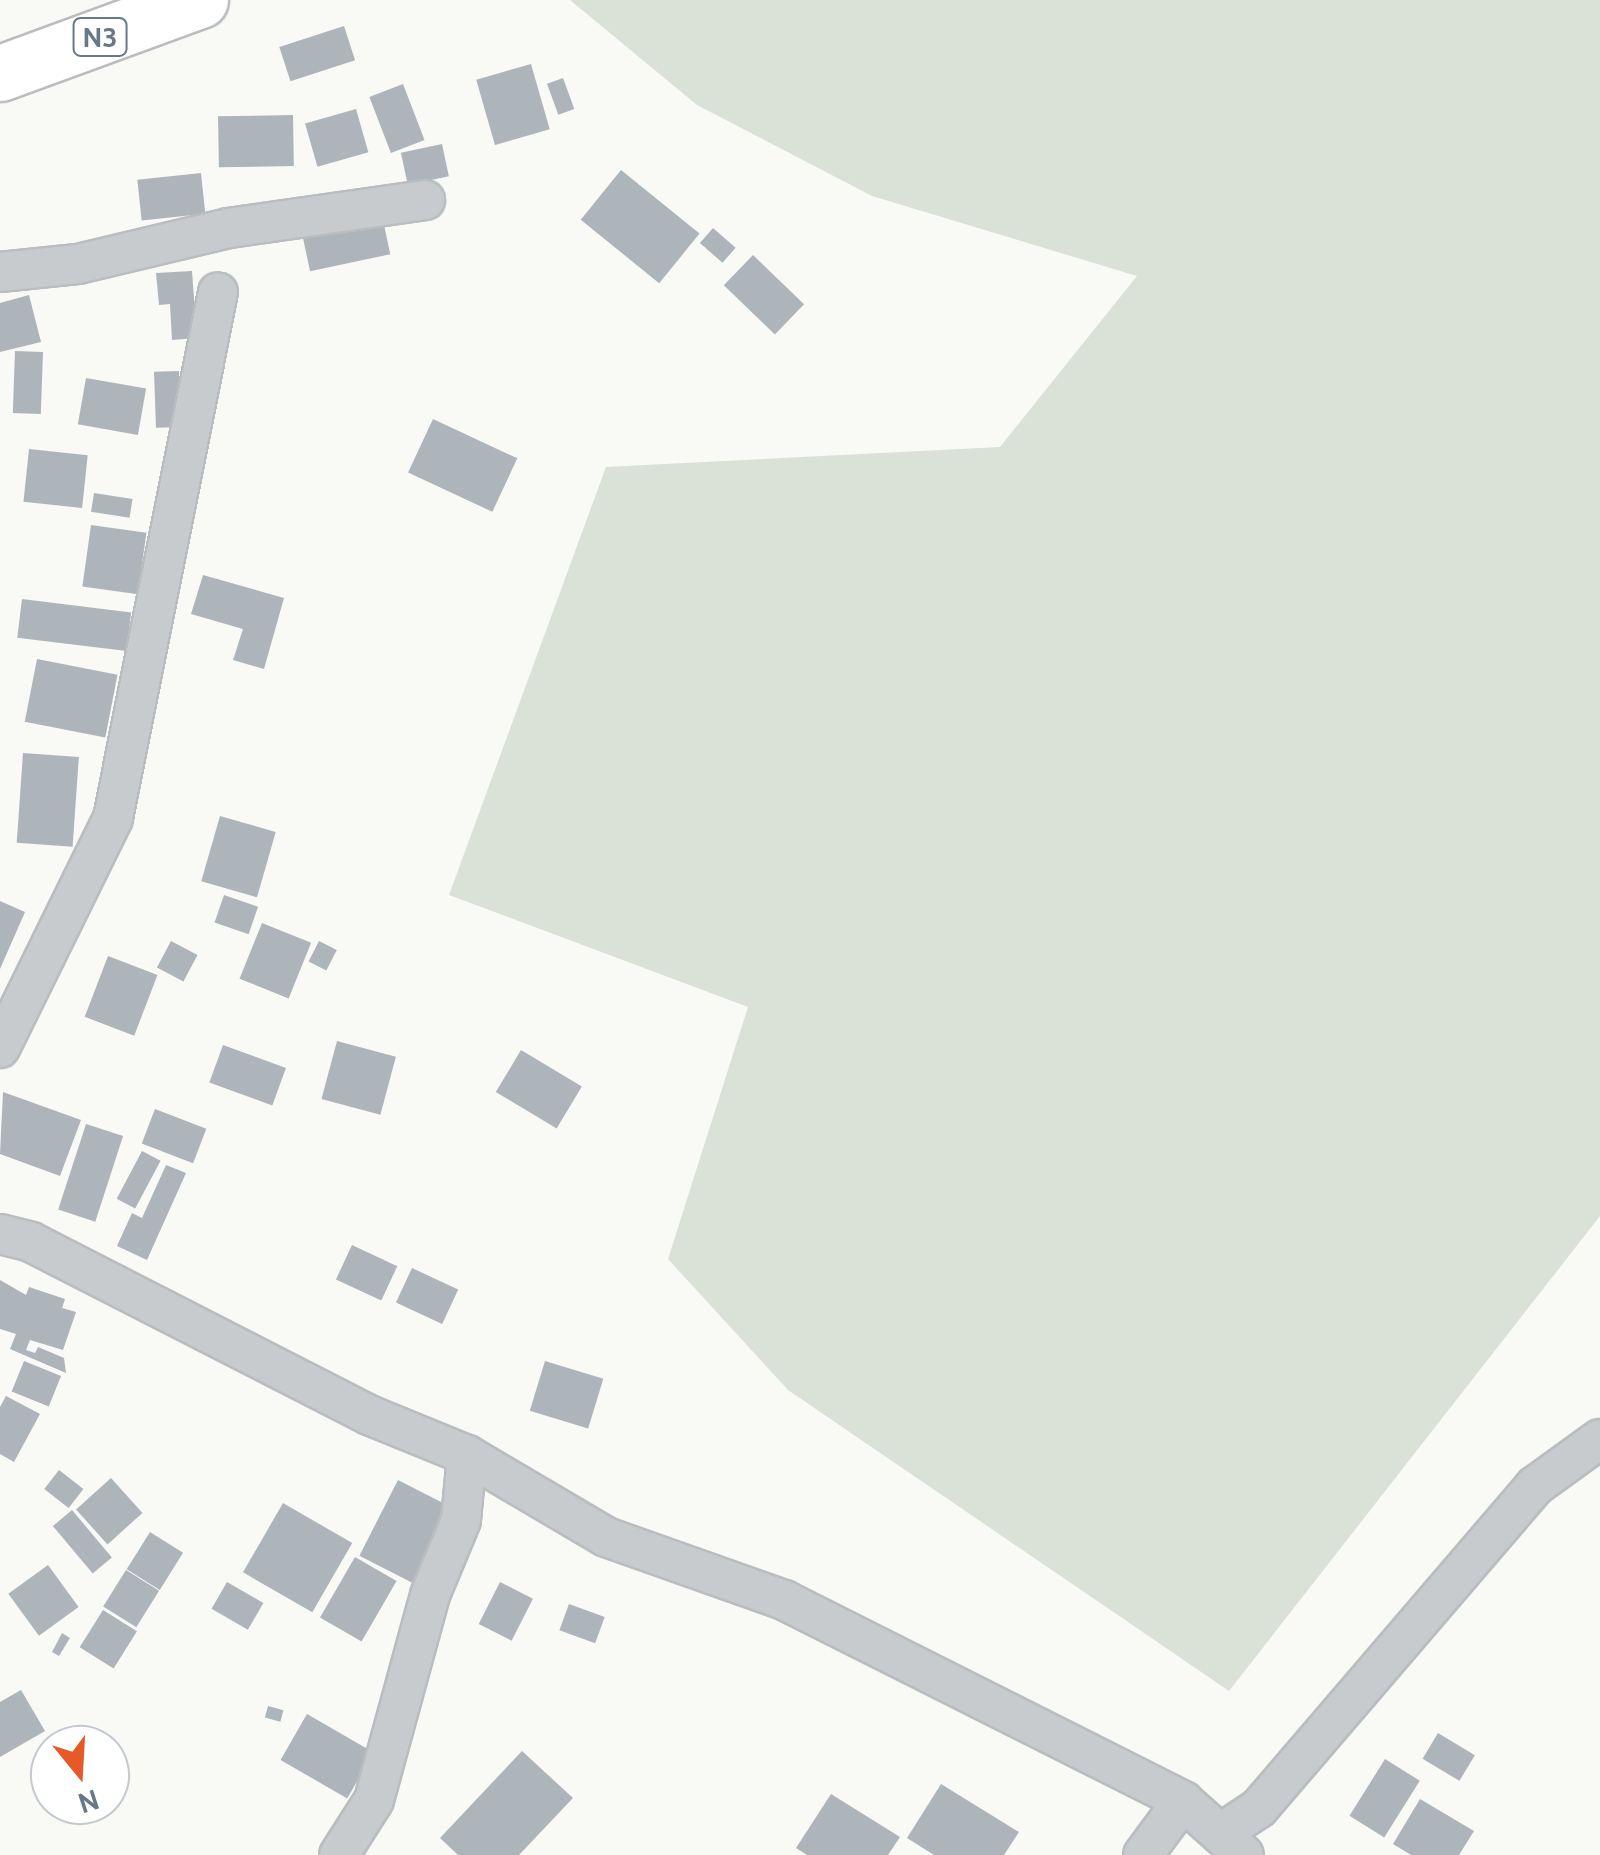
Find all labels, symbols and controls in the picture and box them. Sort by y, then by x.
road number: N3 [72,14,128,60]
north arrow [30,1725,130,1825]
text: N [74,1782,103,1821]

